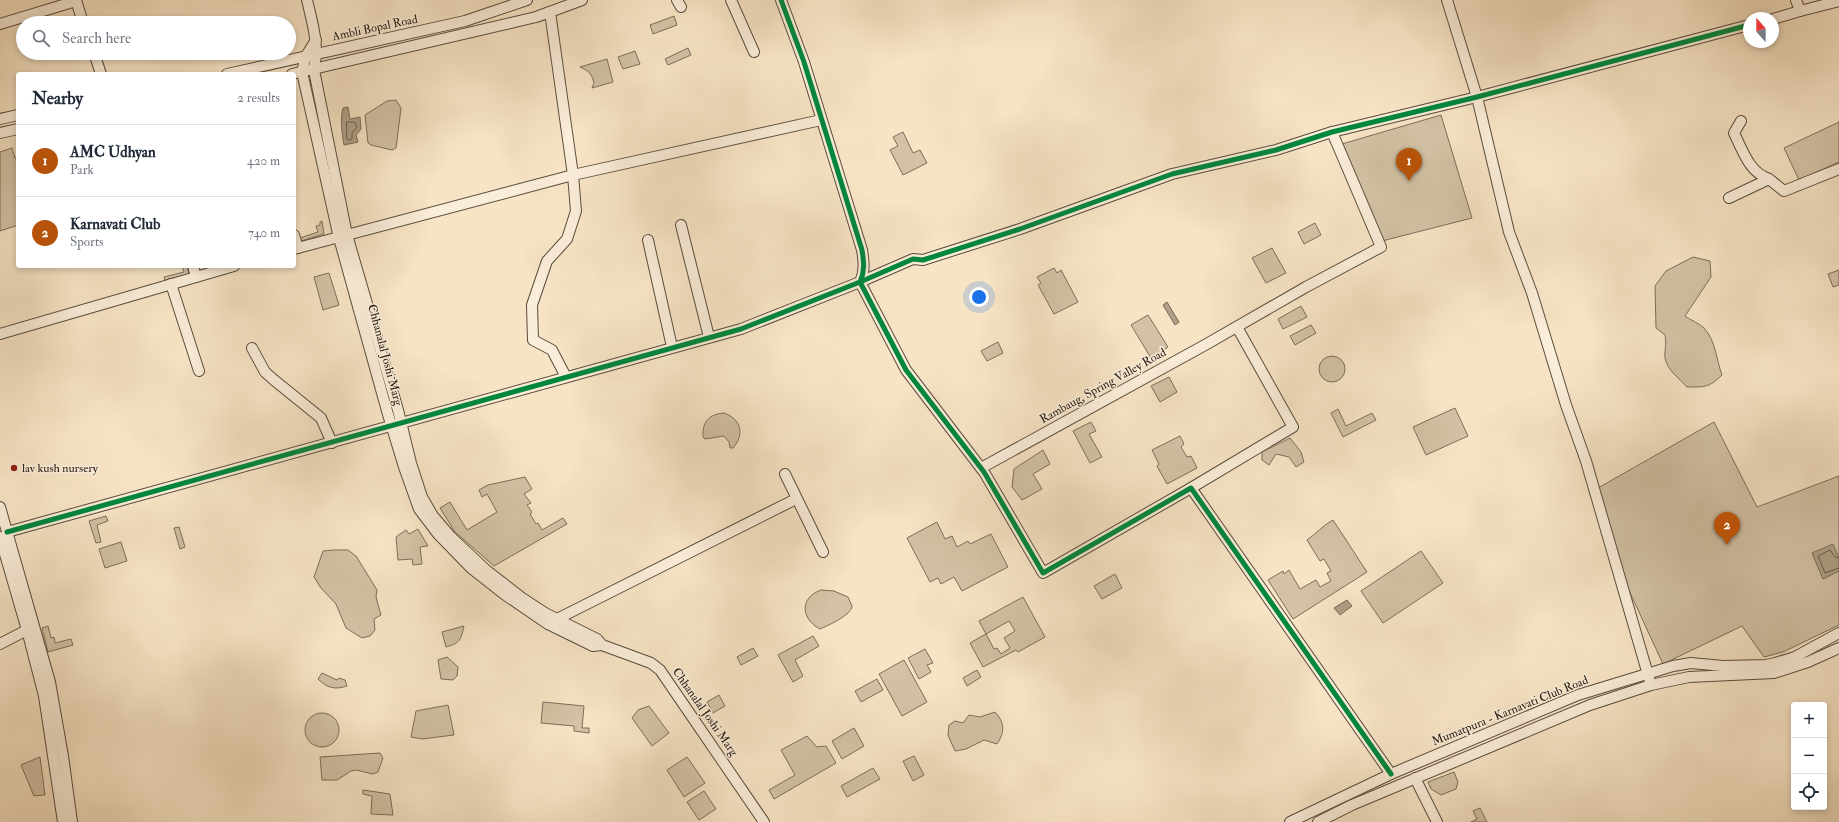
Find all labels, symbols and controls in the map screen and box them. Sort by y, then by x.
street label: Ambli Bopal Road [330,12,419,45]
north arrow [1743,12,1779,48]
search box [16,16,296,60]
icon: search [30,27,52,49]
text: Search here [62,29,131,48]
text: Nearby [32,88,83,109]
text: 2 results [237,90,280,106]
text: AMC Udhyan [70,143,156,162]
pin: 1 [1396,148,1422,181]
text: 1 [43,153,47,169]
text: 420 m [247,153,280,169]
text: Park [70,162,94,178]
text: Karnavati Club [70,215,160,234]
text: 2 [42,225,48,241]
text: 740 m [248,225,280,241]
text: Sports [70,234,104,250]
your location [969,287,989,307]
street label: Chhanalal Joshi Marg [364,303,406,408]
street label: Rambaug, Spring Valley Road [1037,345,1169,427]
place label: lav kush nursery [22,461,99,476]
marker: lav kush nursery [9,463,19,473]
pin: 2 [1714,512,1740,545]
street label: Chhanalal Joshi Marg [669,665,742,760]
street label: Mumatpura - Karnavati Club Road [1430,673,1590,749]
map controls [1791,702,1827,810]
button: + [1791,702,1827,738]
button: − [1791,738,1827,774]
button: locate [1791,774,1827,810]

